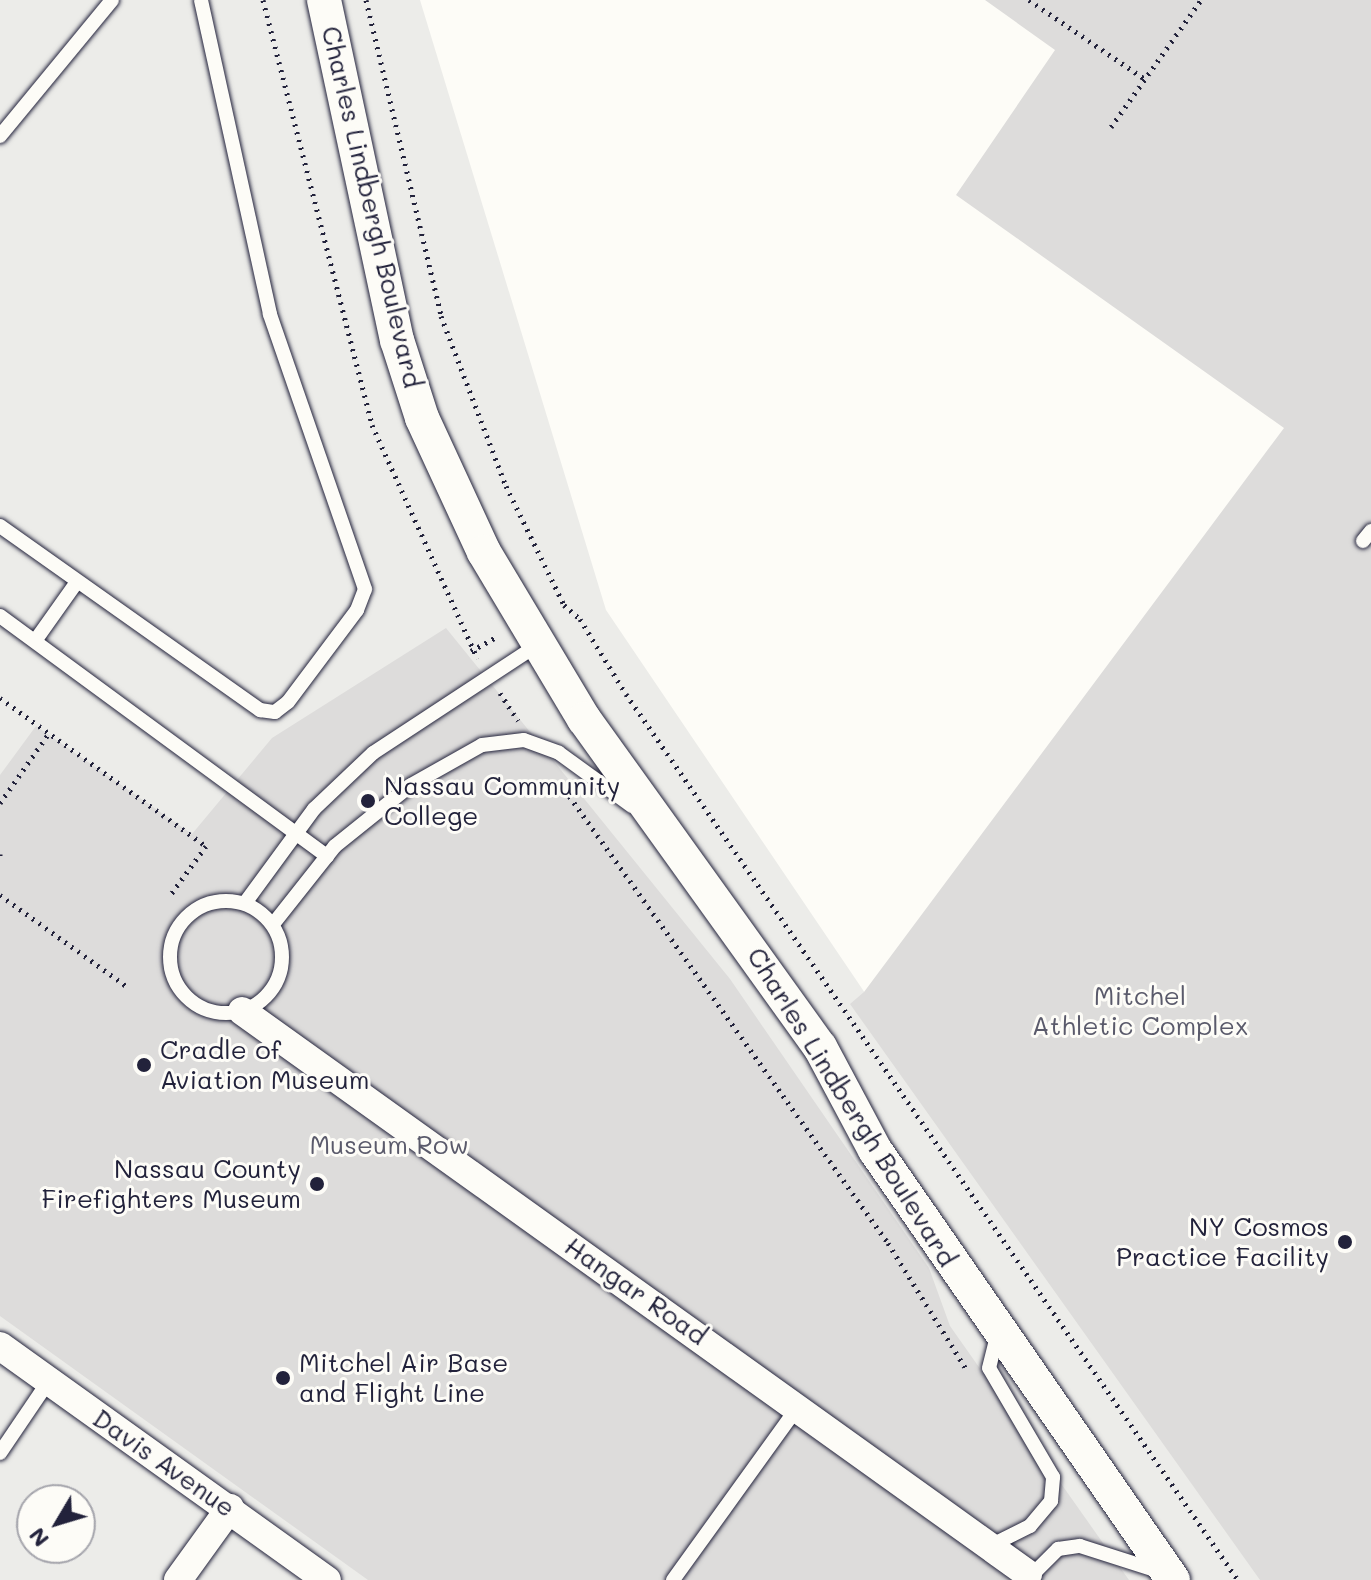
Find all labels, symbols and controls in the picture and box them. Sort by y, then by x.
street label: Charles Lindbergh Boulevard [315,23,429,391]
place label: Nassau Community College [384,770,620,832]
marker: Nassau Community College [359,792,377,810]
street label: Charles Lindbergh Boulevard [741,942,963,1272]
park label: Mitchel Athletic Complex [1032,980,1248,1042]
place label: Cradle of Aviation Museum [160,1034,369,1096]
marker: Cradle of Aviation Museum [135,1056,153,1074]
park label: Museum Row [309,1129,469,1161]
place label: Nassau County Firefighters Museum [41,1153,301,1214]
marker: Nassau County Firefighters Museum [308,1175,326,1193]
place label: NY Cosmos Practice Facility [1116,1211,1329,1272]
street label: Hangar Road [559,1230,713,1352]
marker: NY Cosmos Practice Facility [1336,1233,1354,1251]
place label: Mitchel Air Base and Flight Line [299,1347,508,1408]
marker: Mitchel Air Base and Flight Line [274,1369,292,1387]
street label: Davis Avenue [87,1402,241,1524]
north arrow [16,1484,96,1564]
text: N [22,1522,55,1553]

